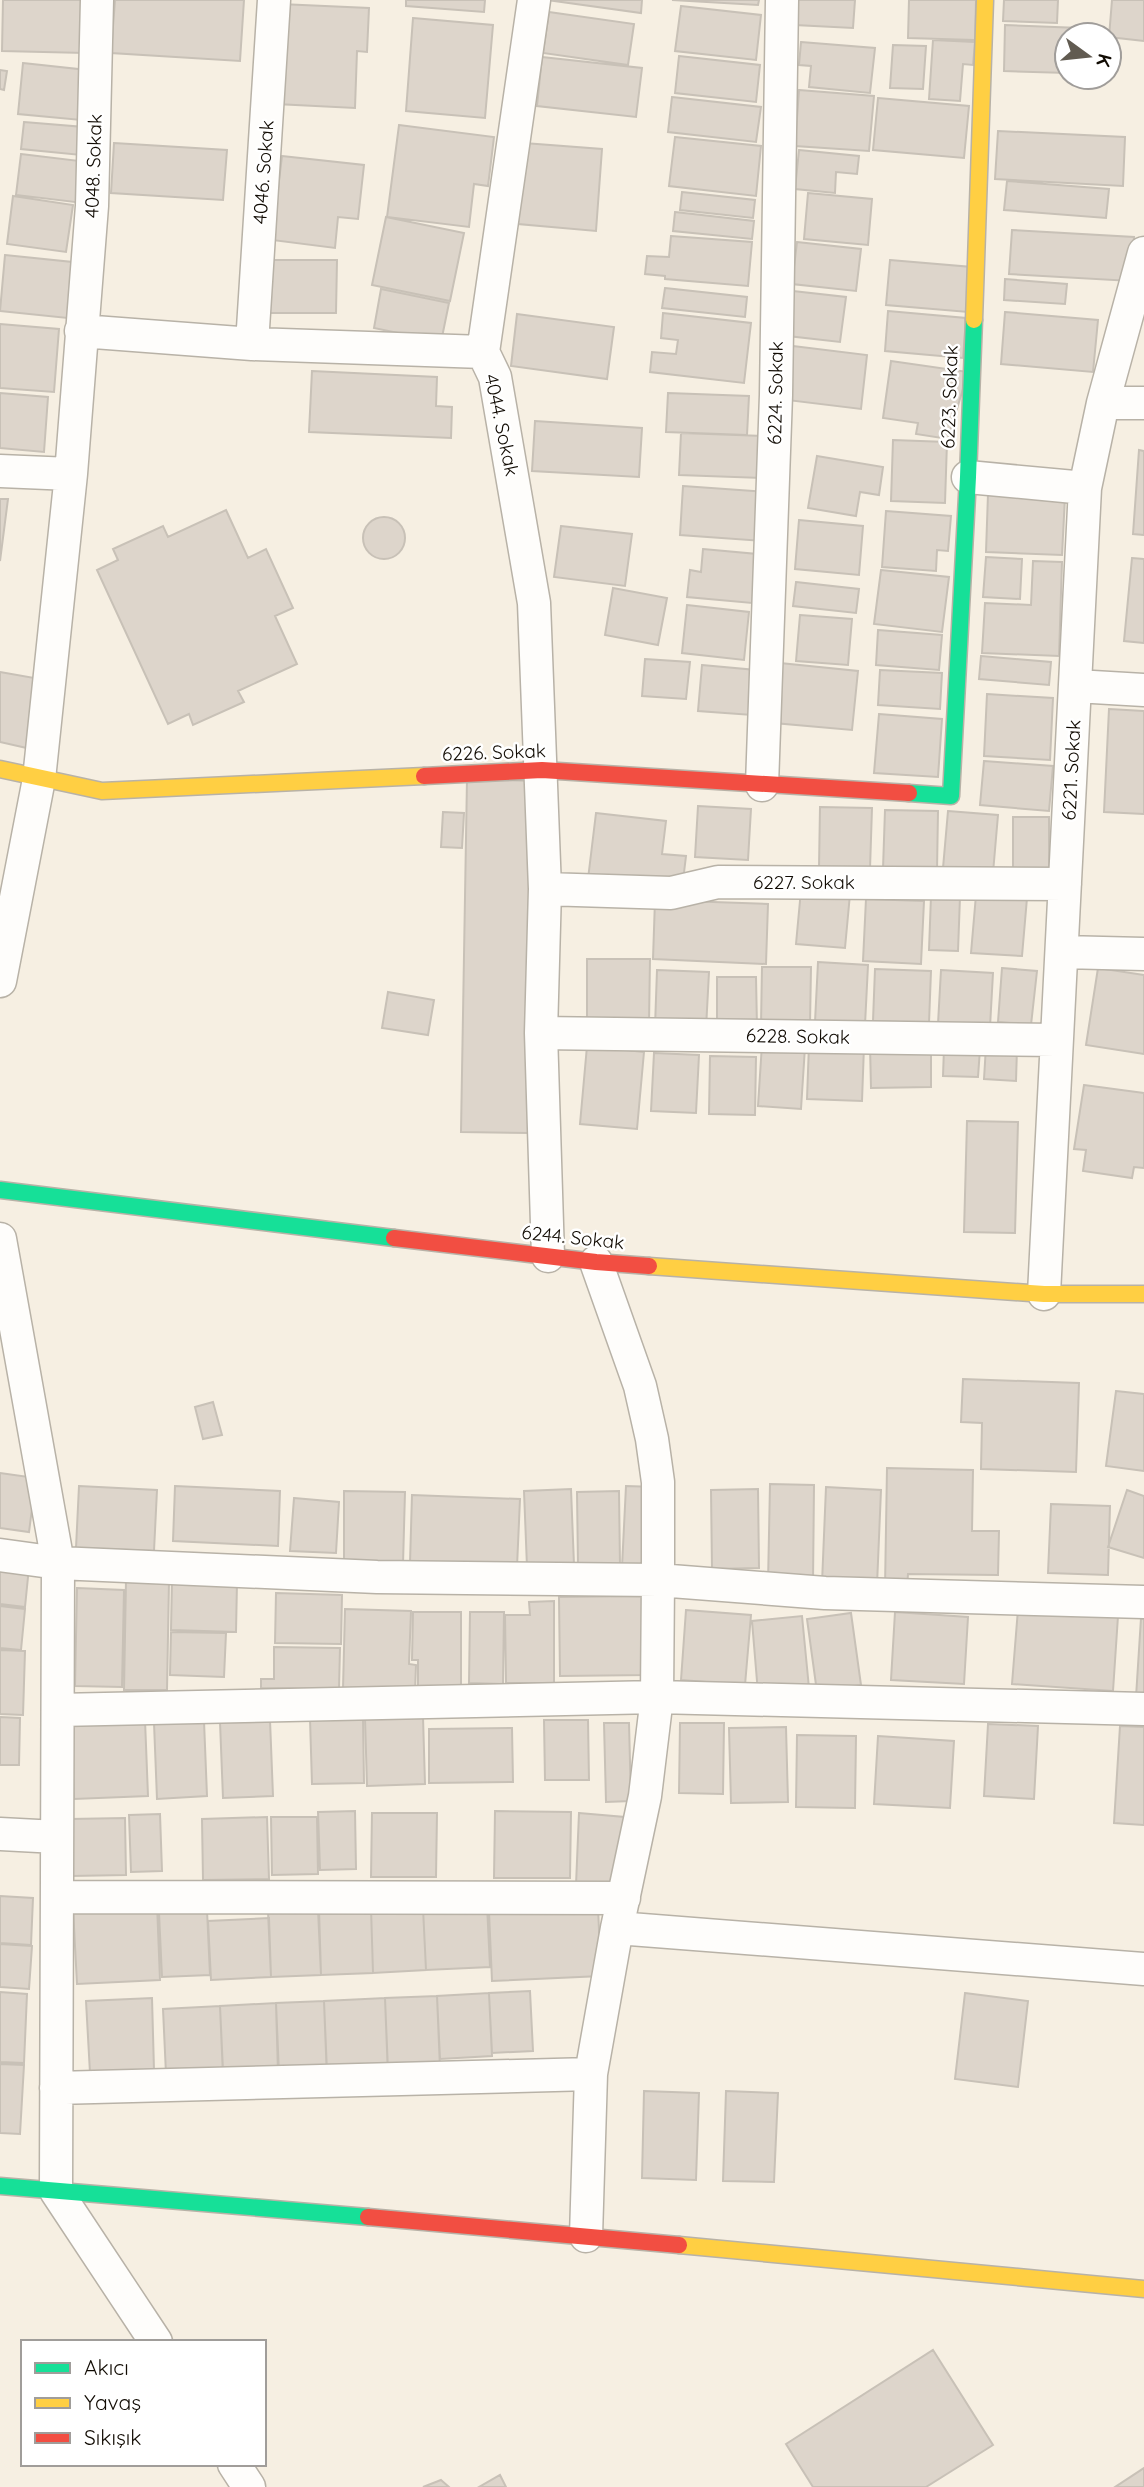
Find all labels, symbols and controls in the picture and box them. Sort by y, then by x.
north arrow [1053,21,1123,91]
text: K [1091,51,1118,70]
street label: 4048. Sokak [79,114,107,218]
street label: 4046. Sokak [247,119,279,225]
street label: 6224. Sokak [762,341,788,445]
street label: 6223. Sokak [935,345,963,449]
street label: 4044. Sokak [479,372,525,478]
street label: 6221. Sokak [1056,719,1086,821]
street label: 6226. Sokak [442,738,546,766]
street label: 6227. Sokak [753,870,855,894]
street label: 6228. Sokak [746,1023,850,1049]
street label: 6244. Sokak [521,1220,625,1254]
legend [21,2340,266,2466]
text: Akıcı [84,2354,129,2380]
text: Yavaş [84,2389,141,2415]
text: Sıkışık [84,2424,142,2450]

